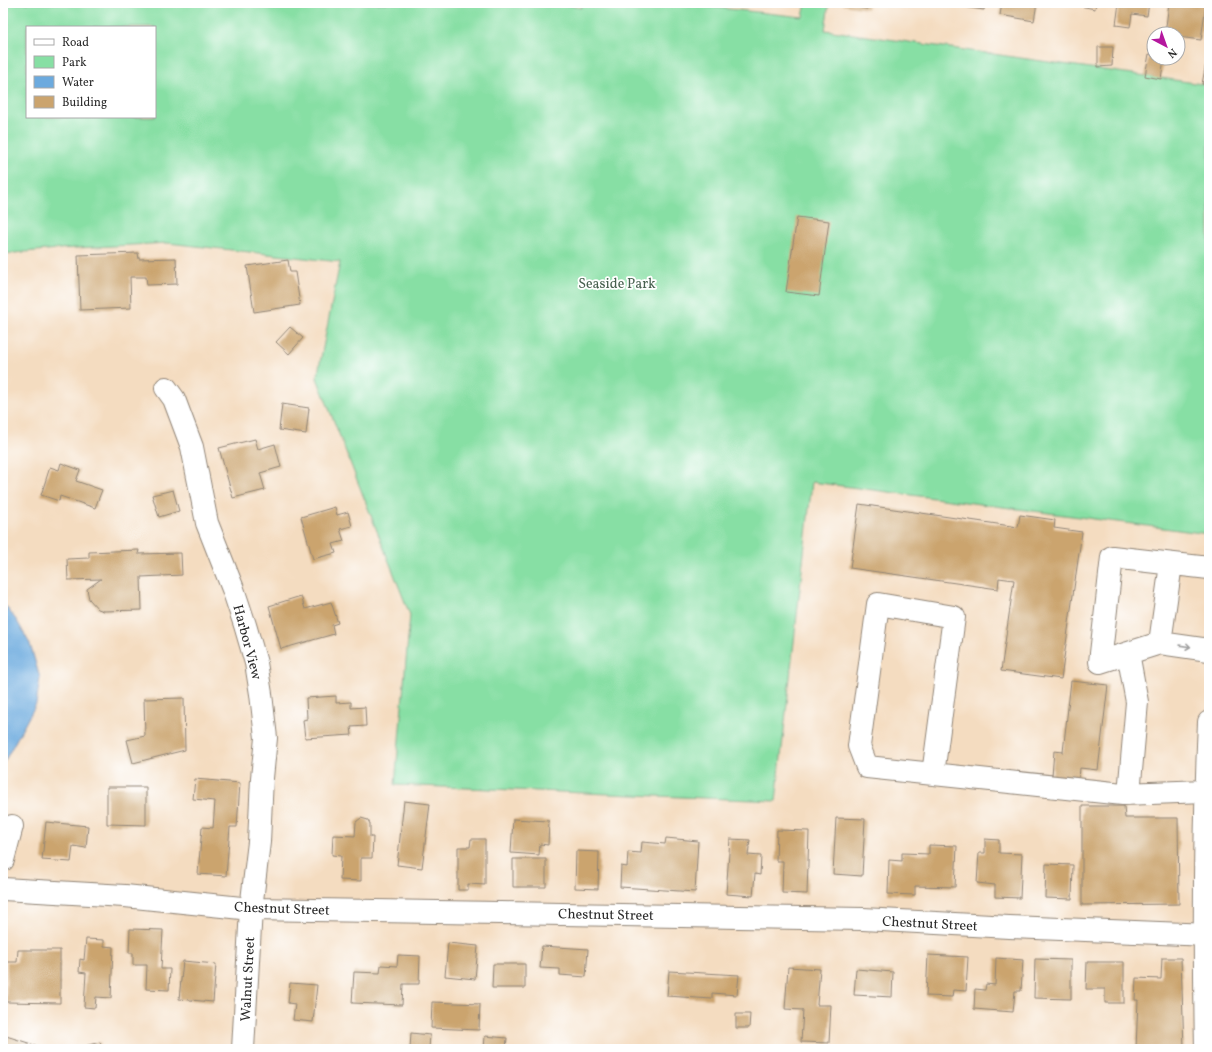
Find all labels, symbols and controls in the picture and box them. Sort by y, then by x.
legend [26,26,156,118]
north arrow [1146,26,1186,66]
text: Road [62,35,89,51]
text: N [1164,44,1180,61]
text: Park [62,55,87,71]
text: Water [62,75,94,91]
text: Building [62,95,107,111]
park label: Seaside Park [578,275,656,294]
street label: Harbor View [227,603,266,682]
one-way arrow [1178,642,1191,650]
street label: Chestnut Street [234,898,330,921]
street label: Chestnut Street [558,905,654,926]
street label: Chestnut Street [882,913,978,936]
street label: Walnut Street [237,936,260,1022]

